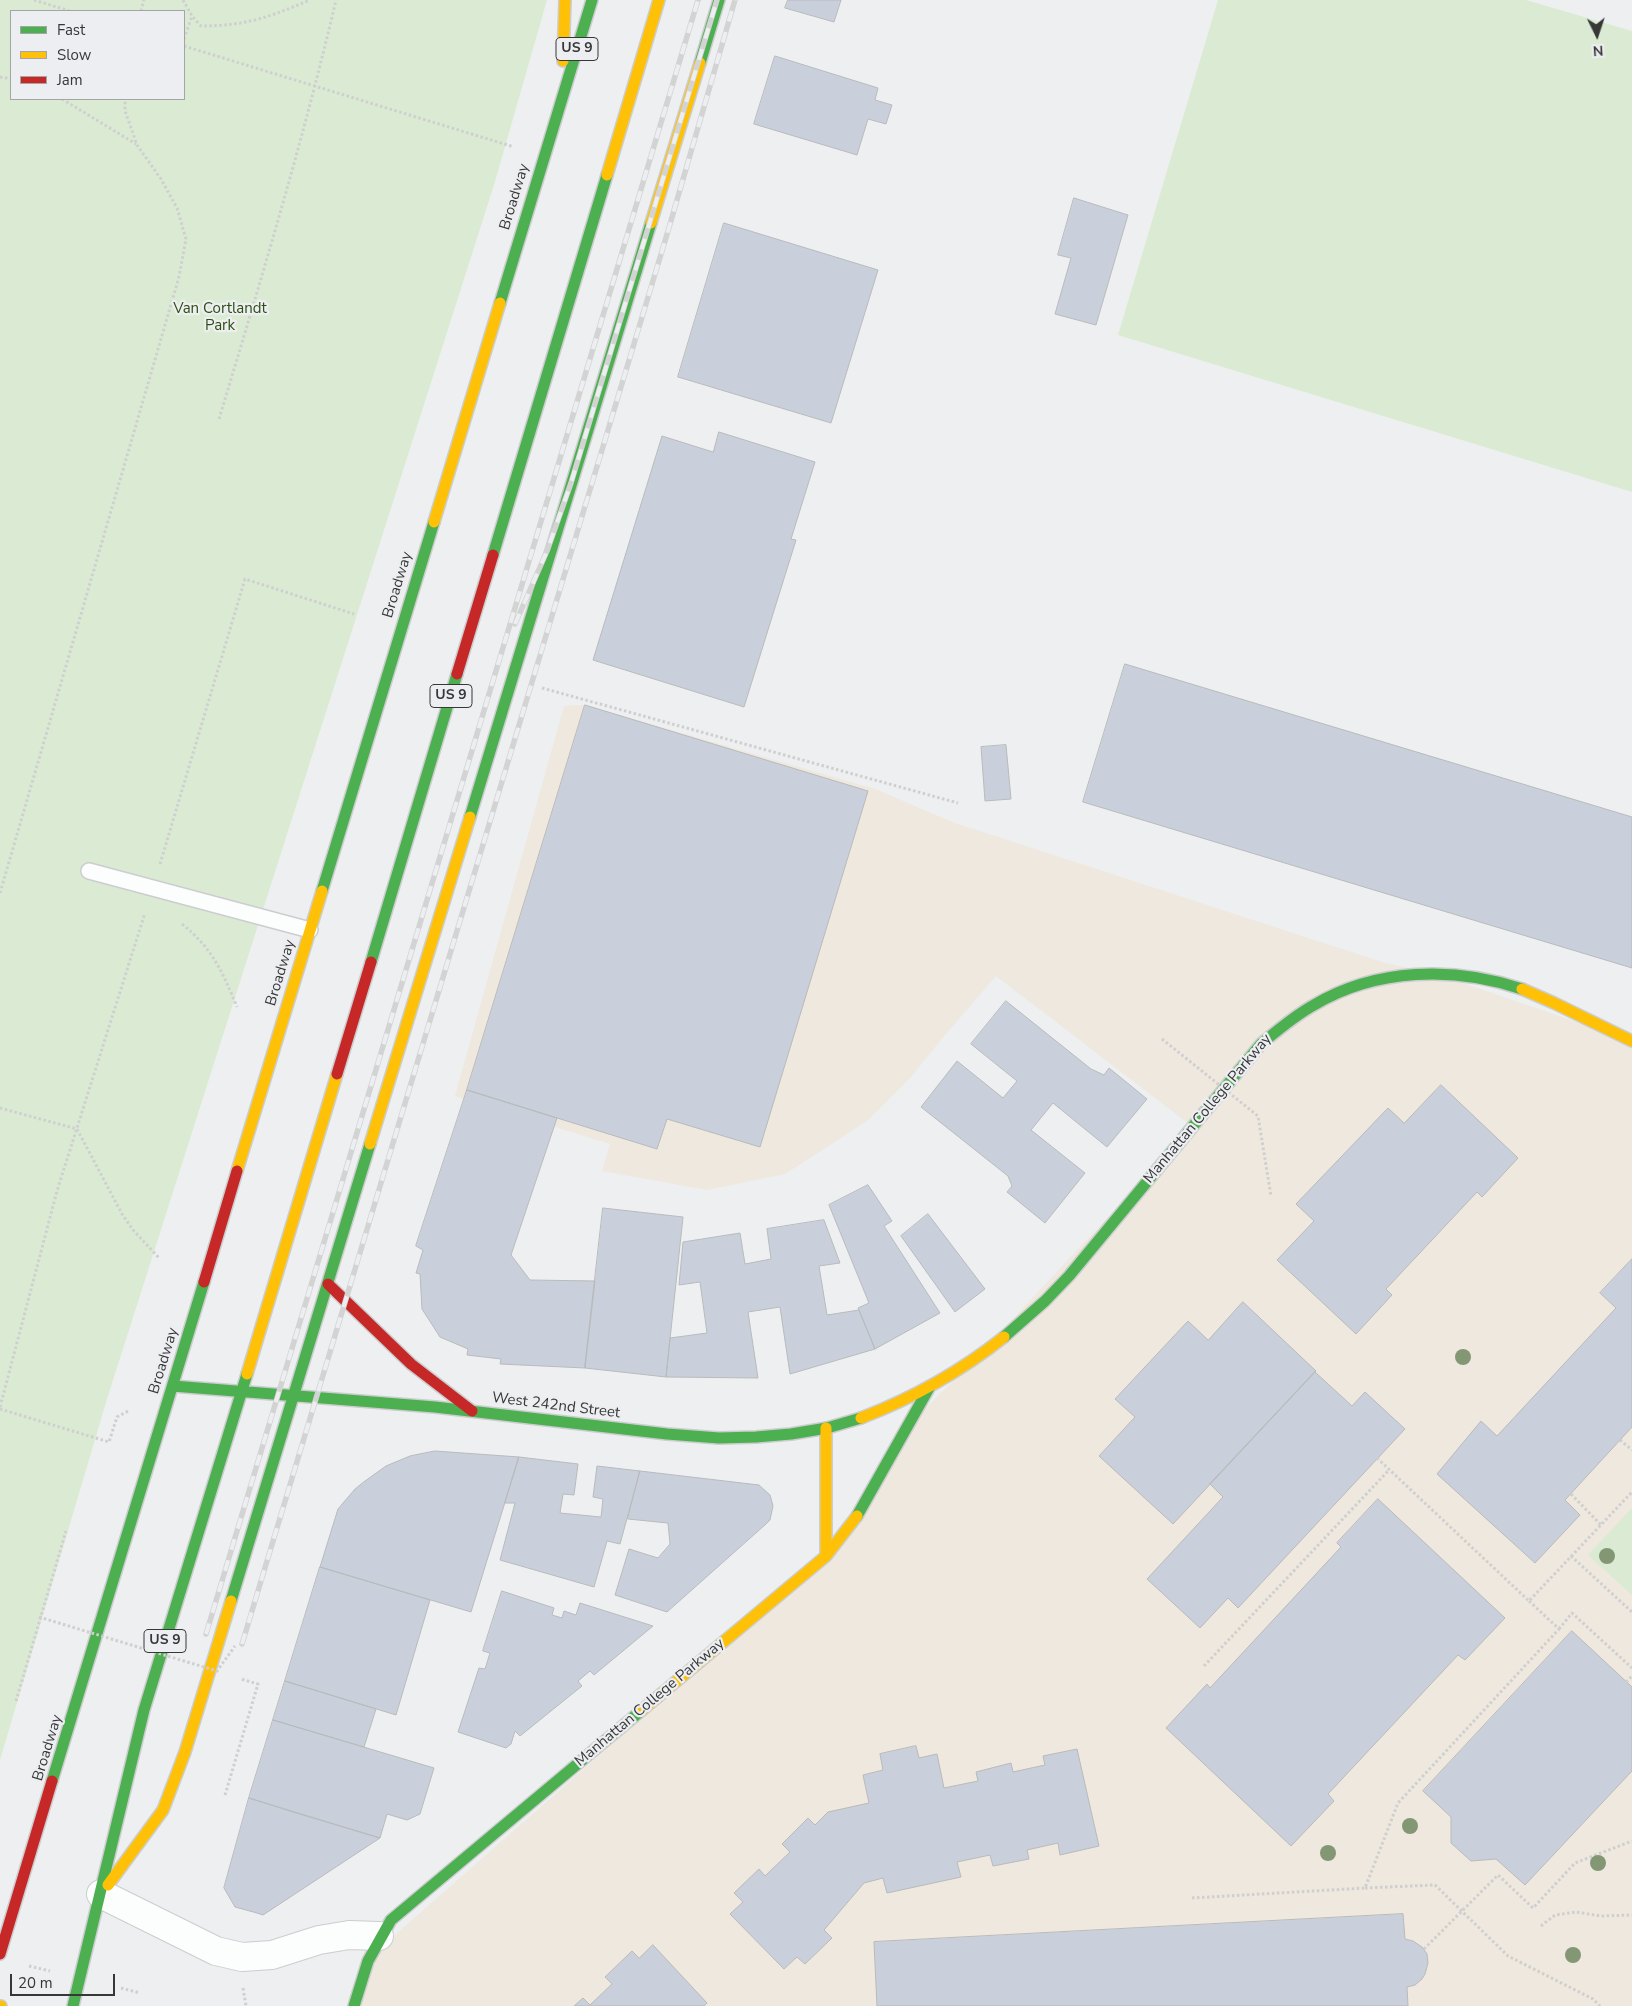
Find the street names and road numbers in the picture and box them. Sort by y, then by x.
road number: US 9 [556,38,598,61]
street label: Broadway [496,162,534,232]
street label: Broadway [379,550,417,620]
road number: US 9 [430,684,472,708]
street label: Broadway [262,938,300,1008]
street label: Manhattan College Parkway [1140,1031,1276,1187]
street label: Broadway [145,1326,183,1396]
street label: West 242nd Street [491,1389,621,1423]
road number: US 9 [144,1630,186,1652]
street label: Manhattan College Parkway [572,1635,728,1771]
street label: Broadway [29,1713,67,1783]

